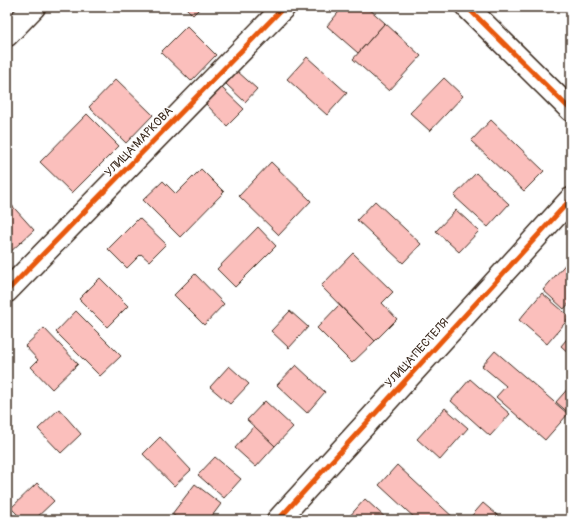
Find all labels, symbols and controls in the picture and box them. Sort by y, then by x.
street label: УЛИЦА МАРКОВА [102,104,176,180]
street label: УЛИЦА ПЕСТЕЛЯ [382,315,452,391]

